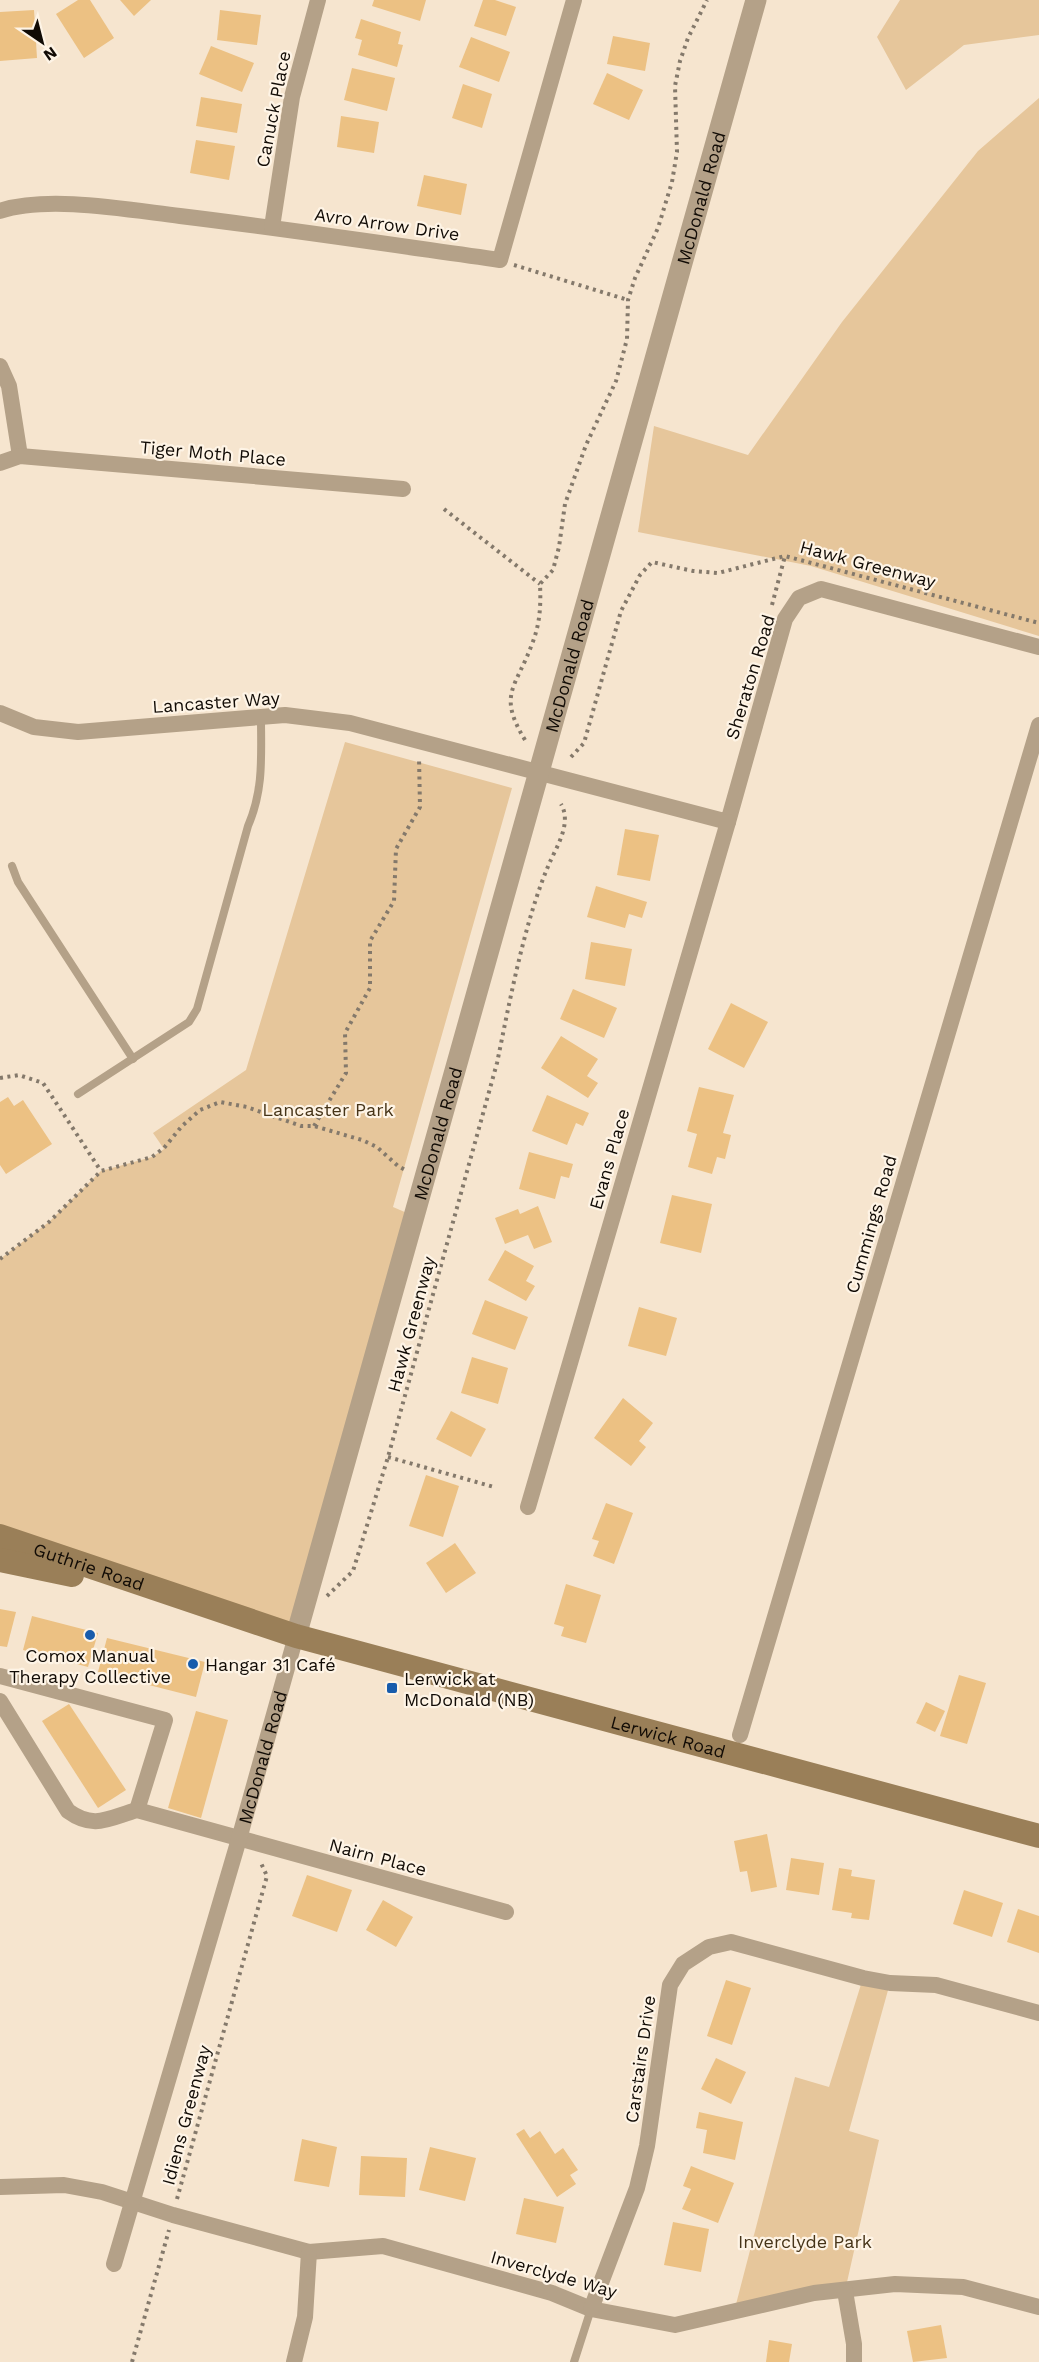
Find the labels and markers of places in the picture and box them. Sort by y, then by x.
marker: Comox Manual Therapy Collective [83,1628,97,1642]
place label: Comox Manual Therapy Collective [9,1645,171,1687]
place label: Hangar 31 Café [205,1654,336,1675]
marker: Hangar 31 Café [186,1657,200,1671]
place label: Lerwick at McDonald (NB) [404,1668,534,1710]
marker: Lerwick at McDonald (NB) [385,1681,399,1695]

